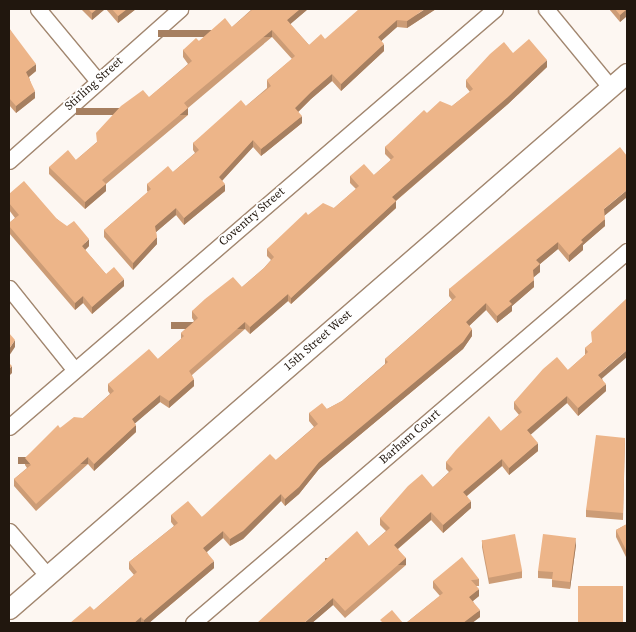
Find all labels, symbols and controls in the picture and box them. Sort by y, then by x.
street label: Stirling Street [62,54,126,114]
street label: Coventry Street [216,185,288,249]
street label: 15th Street West [281,307,355,375]
street label: Barham Court [377,407,443,467]

